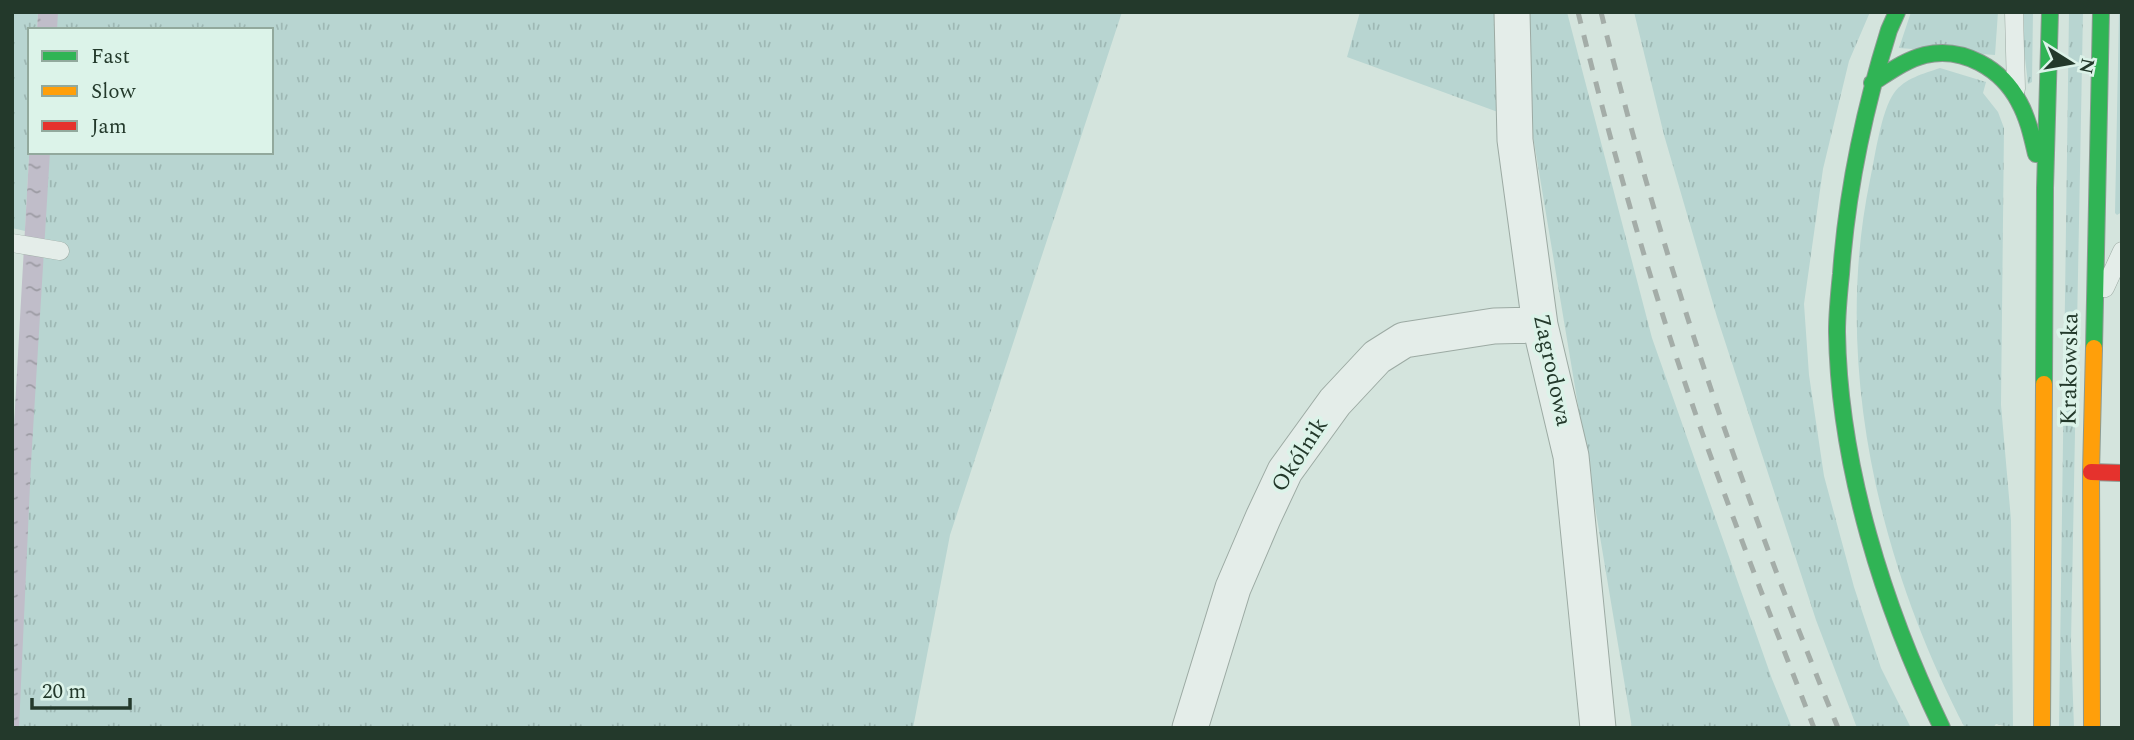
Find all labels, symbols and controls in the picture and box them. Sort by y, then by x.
legend [28,28,273,154]
north arrow [2036,28,2106,98]
text: Fast [91,41,130,73]
text: N [2071,56,2102,76]
text: Slow [91,76,137,108]
text: Jam [91,111,127,143]
street label: Zagrodowa [1523,311,1581,429]
street label: Krakowska [2052,312,2088,426]
street label: Okólnik [1263,410,1337,500]
scale bar [32,666,130,710]
text: 20 m [42,676,86,708]

